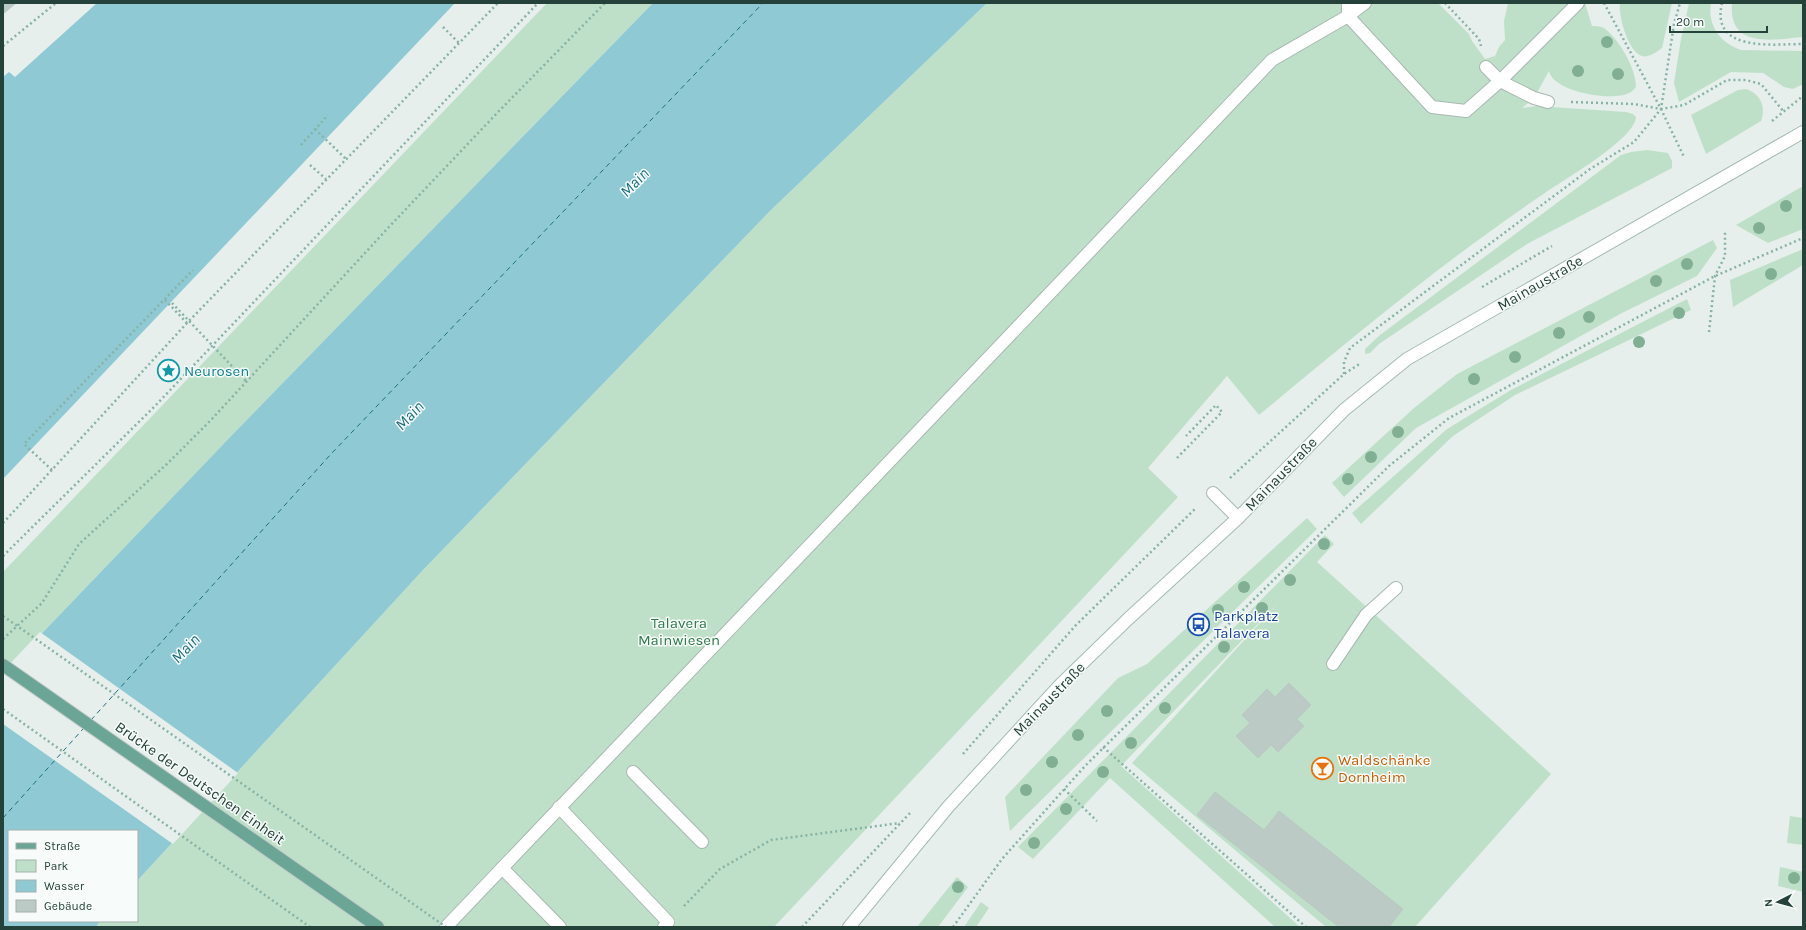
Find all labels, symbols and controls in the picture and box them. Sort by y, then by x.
scale bar [1670,8,1767,34]
text: 20 m [1676,15,1704,29]
water label: Main [616,164,653,201]
street label: Mainaustraße [1494,251,1586,315]
place icon: Neurosen [155,358,181,384]
place label: Neurosen [184,362,249,380]
water label: Main [391,397,428,434]
street label: Mainaustraße [1241,433,1321,515]
place label: Parkplatz Talavera [1214,607,1278,642]
bus stop icon: Parkplatz Talavera [1185,612,1211,638]
park label: Talavera Mainwiesen [638,614,720,649]
water label: Main [167,630,204,667]
street label: Mainaustraße [1009,658,1089,740]
street label: Brücke der Deutschen Einheit [112,717,289,849]
place label: Waldschänke Dornheim [1338,751,1430,786]
bar icon: Waldschänke Dornheim [1310,756,1336,782]
legend [8,830,138,922]
text: Straße [44,839,80,853]
text: Park [44,859,69,873]
text: Wasser [44,879,85,893]
north arrow [1758,882,1798,922]
text: N [1762,898,1775,908]
text: Gebäude [44,899,92,913]

